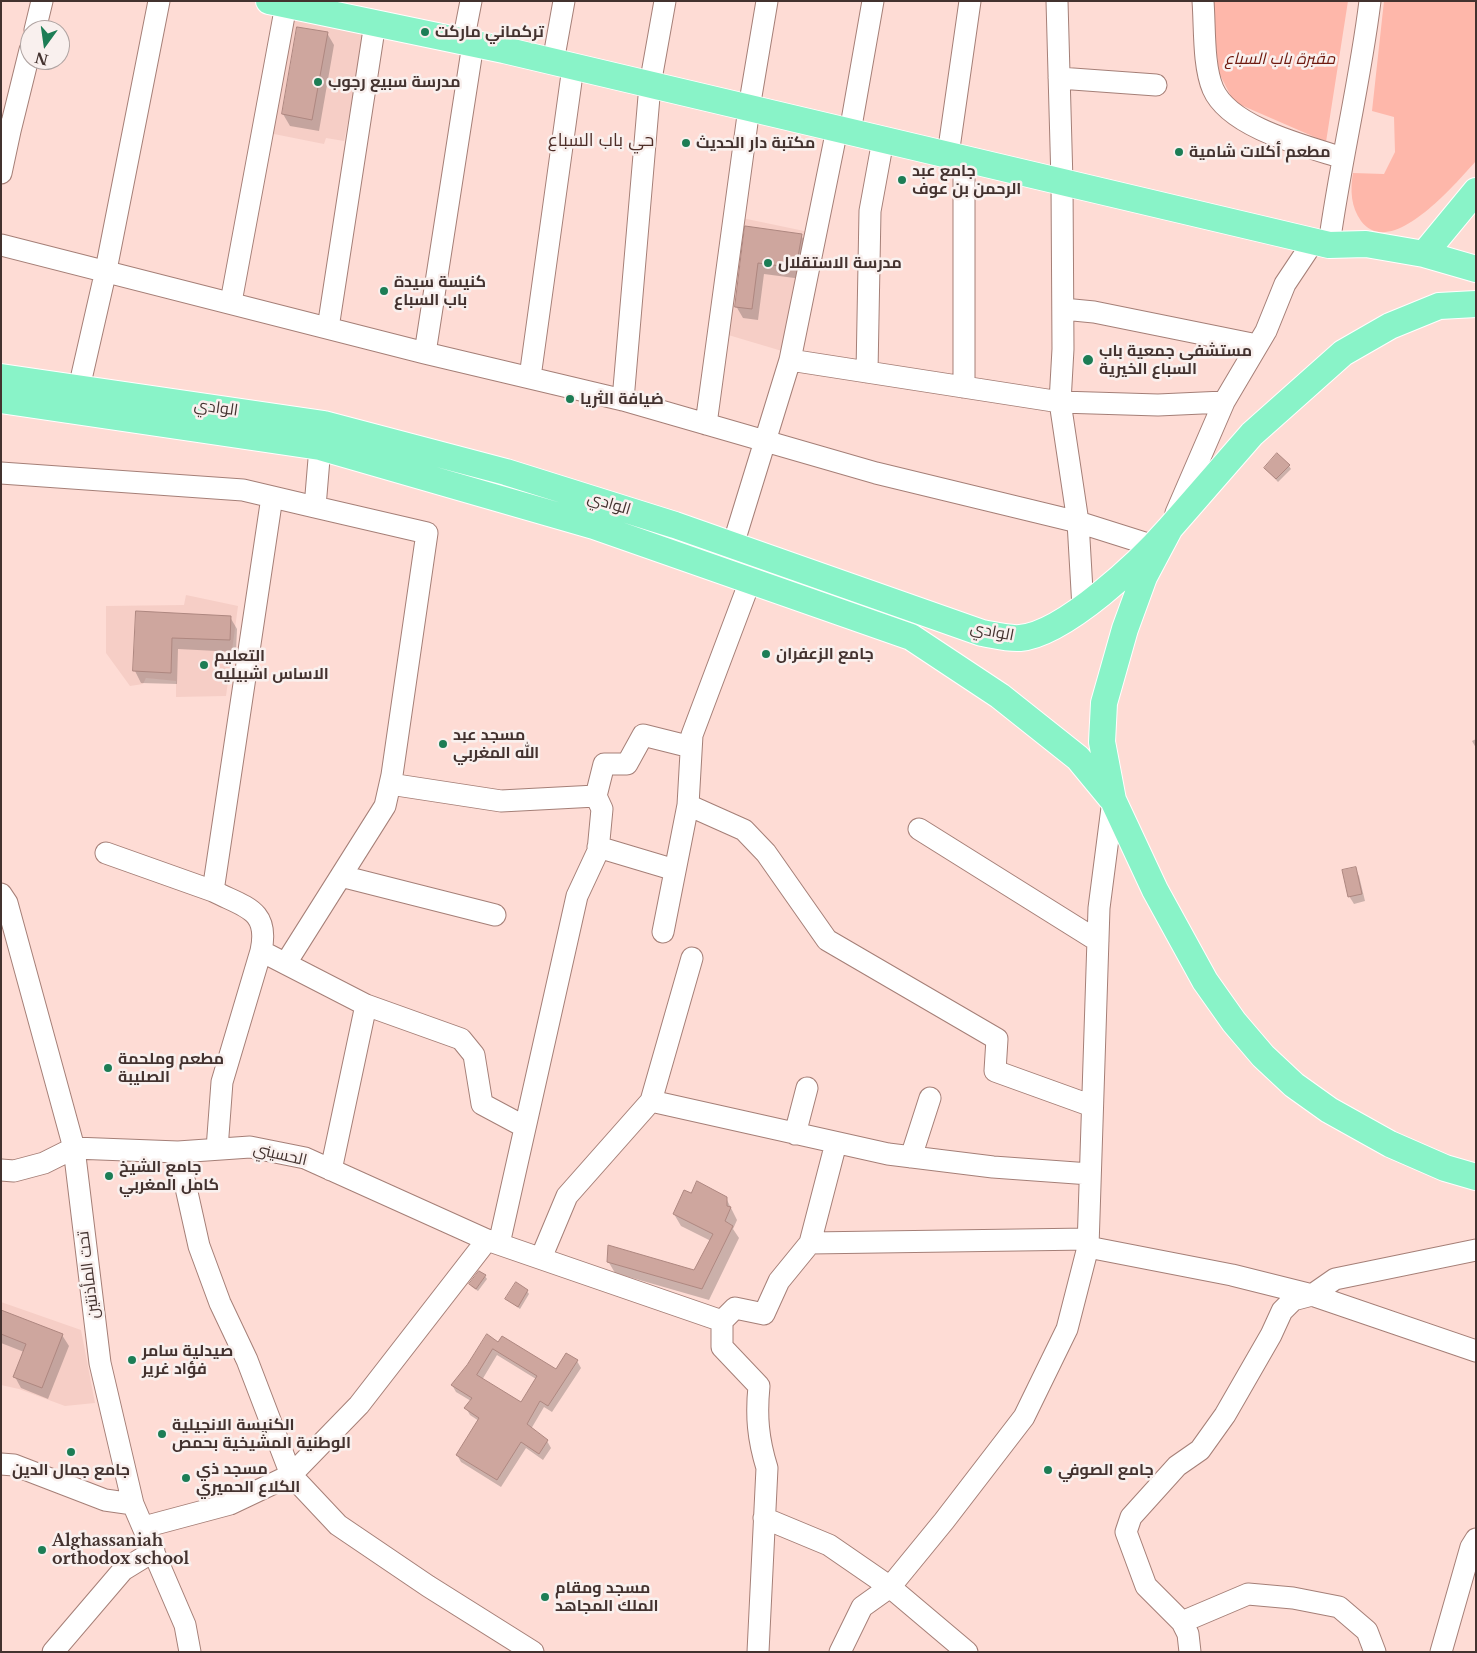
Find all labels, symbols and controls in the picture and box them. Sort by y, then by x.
north arrow [20,20,70,70]
place label: تركماني ماركت [435,22,544,42]
marker: تركماني ماركت [419,26,431,38]
text: N [33,48,50,69]
park label: مقبرة باب السباع [1225,49,1335,69]
place label: مدرسة سبيع رجوب [328,72,461,92]
marker: مدرسة سبيع رجوب [312,76,324,88]
district label: حي باب السباع [548,130,654,152]
place label: مكتبة دار الحديث [696,133,815,153]
marker: مكتبة دار الحديث [680,137,692,149]
place label: مطعم أكلات شامية [1189,142,1330,162]
marker: مطعم أكلات شامية [1173,146,1185,158]
place label: جامع عبد الرحمن بن عوف [912,161,1021,199]
marker: جامع عبد الرحمن بن عوف [896,174,908,186]
place label: مدرسة الاستقلال [778,253,902,273]
marker: مدرسة الاستقلال [762,257,774,269]
place label: كنيسة سيدة باب السباع [394,272,486,310]
marker: كنيسة سيدة باب السباع [378,285,390,297]
place label: مستشفى جمعية باب السباع الخيرية [1099,341,1252,379]
marker: مستشفى جمعية باب السباع الخيرية [1081,353,1095,367]
place label: ضيافة الثريا [580,389,664,409]
marker: ضيافة الثريا [564,393,576,405]
street label: الوادي [193,395,239,421]
street label: الوادي [585,488,633,520]
street label: الوادي [968,618,1016,646]
place label: جامع الزعفران [776,644,874,664]
place label: التعلیم الاساس اشبیلیه [214,646,329,684]
marker: جامع الزعفران [760,648,772,660]
marker: التعلیم الاساس اشبیلیه [198,659,210,671]
place label: مسجد عبد الله المغربي [453,725,539,763]
marker: مسجد عبد الله المغربي [437,738,449,750]
place label: مطعم وملحمة الصليبة [118,1049,224,1087]
marker: مطعم وملحمة الصليبة [102,1062,114,1074]
street label: الحسيني [251,1140,309,1170]
place label: جامع الشيخ كامل المغربي [119,1157,219,1195]
marker: جامع الشيخ كامل المغربي [103,1170,115,1182]
street label: تحت المأذنتين [74,1230,104,1320]
place label: صيدلية سامر فؤاد غرير [142,1341,233,1379]
marker: صيدلية سامر فؤاد غرير [126,1354,138,1366]
place label: الكنيسة الانجيلية الوطنية المشيخية بحمص [172,1415,351,1453]
marker: الكنيسة الانجيلية الوطنية المشيخية بحمص [156,1428,168,1440]
marker: جامع جمال الدين [65,1446,77,1458]
place label: مسجد ذي الكلاع الحميري [196,1459,300,1497]
place label: جامع جمال الدين [12,1460,130,1480]
place label: جامع الصوفي [1058,1460,1154,1480]
marker: جامع الصوفي [1042,1464,1054,1476]
marker: مسجد ذي الكلاع الحميري [180,1472,192,1484]
place label: Alghassaniah orthodox school [52,1531,189,1569]
marker: Alghassaniah orthodox school [36,1544,48,1556]
place label: مسجد ومقام الملك المجاهد [555,1578,659,1616]
marker: مسجد ومقام الملك المجاهد [539,1591,551,1603]

